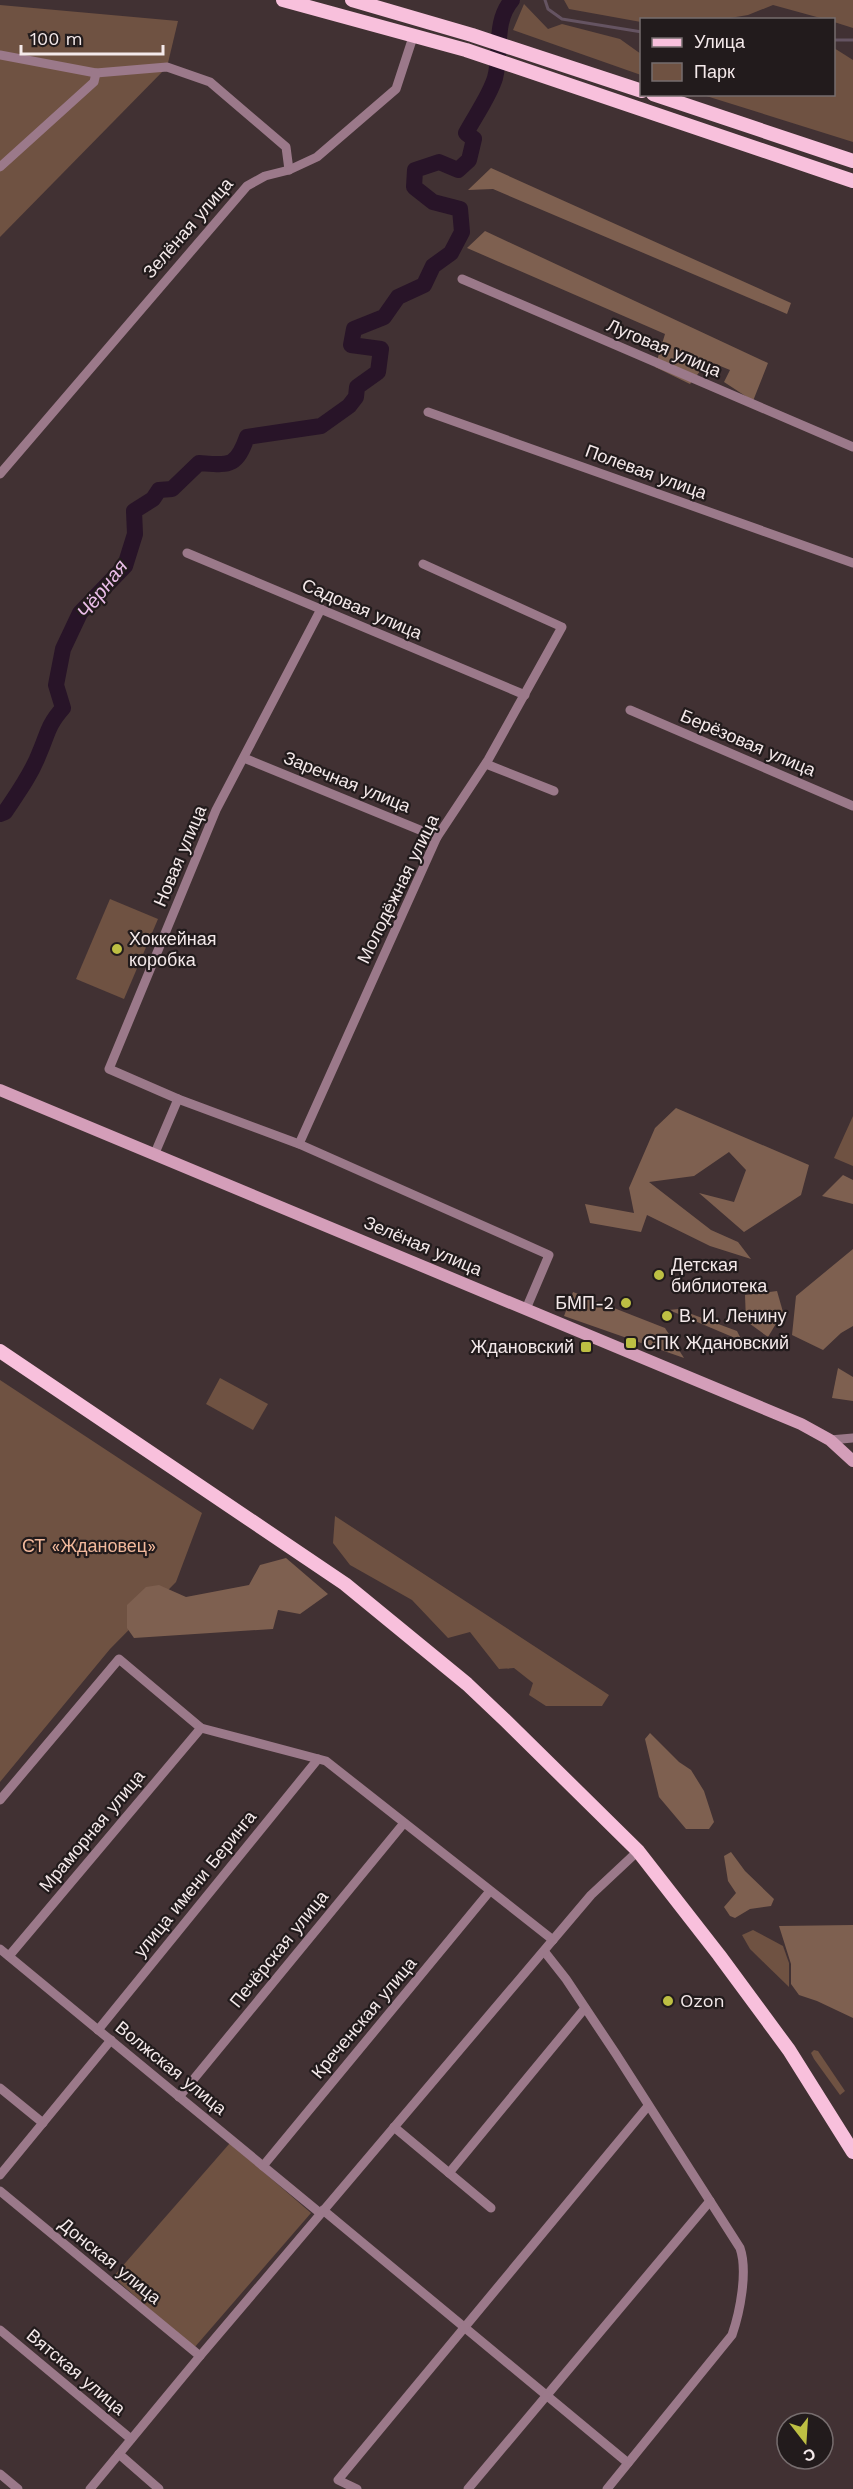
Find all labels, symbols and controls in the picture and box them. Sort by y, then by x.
scale bar [21,18,164,56]
legend [640,18,835,96]
text: 100 m [30,28,83,49]
text: Улица [694,31,746,52]
text: Парк [694,61,735,82]
street label: Зелёная улица [138,172,238,282]
street label: Луговая улица [604,314,725,381]
street label: Полевая улица [583,440,711,504]
water label: Чёрная [71,554,133,623]
street label: Садовая улица [299,574,426,644]
street label: Берёзовая улица [678,705,820,781]
street label: Заречная улица [281,747,415,817]
street label: Новая улица [149,801,211,909]
street label: Молодёжная улица [352,810,443,967]
place label: Хоккейная коробка [129,928,217,970]
marker: Хоккейная коробка [110,942,124,956]
street label: Зелёная улица [361,1211,486,1280]
place label: Детская библиотека [671,1254,768,1296]
marker: Детская библиотека [652,1268,666,1282]
place label: БМП-2 [555,1292,614,1313]
marker: БМП-2 [619,1296,633,1310]
place label: В. И. Ленину [679,1305,787,1326]
marker: В. И. Ленину [660,1309,674,1323]
place label: СПК Ждановский [643,1332,789,1353]
place label: Ждановский [471,1336,574,1357]
marker: СПК Ждановский [624,1336,638,1350]
marker: Ждановский [579,1340,593,1354]
park label: СТ «Ждановец» [22,1535,156,1556]
street label: Мраморная улица [34,1765,149,1896]
street label: улица имени Беринга [129,1806,261,1961]
street label: Печёрская улица [225,1885,333,2011]
street label: Креченская улица [307,1952,421,2083]
place label: Ozon [680,1990,725,2011]
marker: Ozon [661,1994,675,2008]
street label: Волжская улица [112,2016,232,2119]
street label: Донская улица [55,2213,166,2309]
street label: Вятская улица [23,2324,131,2420]
north arrow [775,2411,835,2471]
text: С [801,2444,818,2466]

